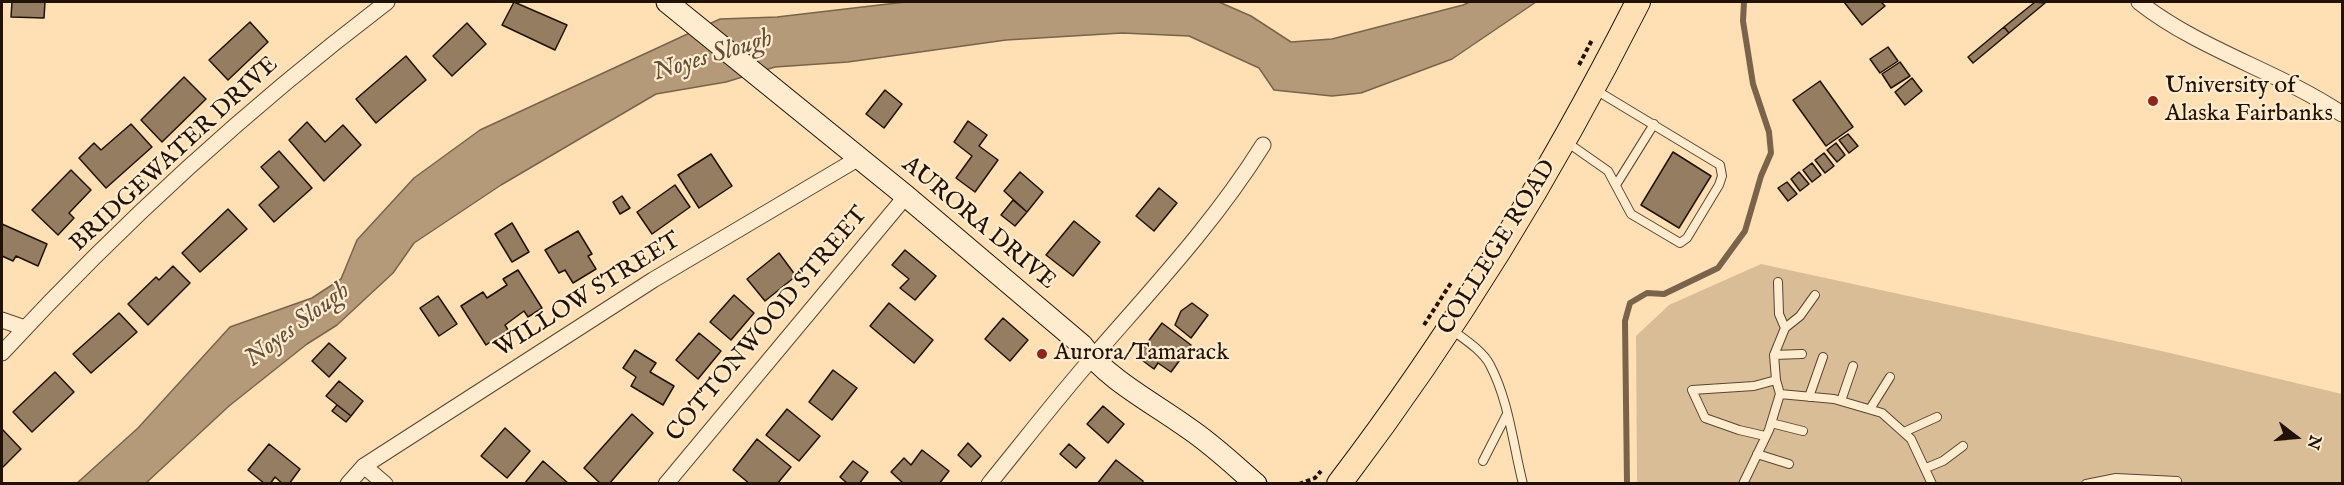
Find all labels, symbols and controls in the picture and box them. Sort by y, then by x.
water label: Noyes Slough [649,24,777,90]
street label: BRIDGEWATER DRIVE [65,51,285,259]
place label: University of Alaska Fairbanks [2165,73,2333,129]
marker: University of Alaska Fairbanks [2146,94,2160,108]
street label: AURORA DRIVE [895,151,1061,297]
street label: COLLEGE ROAD [1433,155,1563,341]
street label: COTTONWOOD STREET [661,202,875,448]
street label: WILLOW STREET [490,227,686,365]
water label: Noyes Slough [239,276,357,376]
place label: Aurora/Tamarack [1054,340,1229,368]
marker: Aurora/Tamarack [1035,347,1049,361]
north arrow [2266,407,2326,467]
text: N [2302,433,2325,451]

